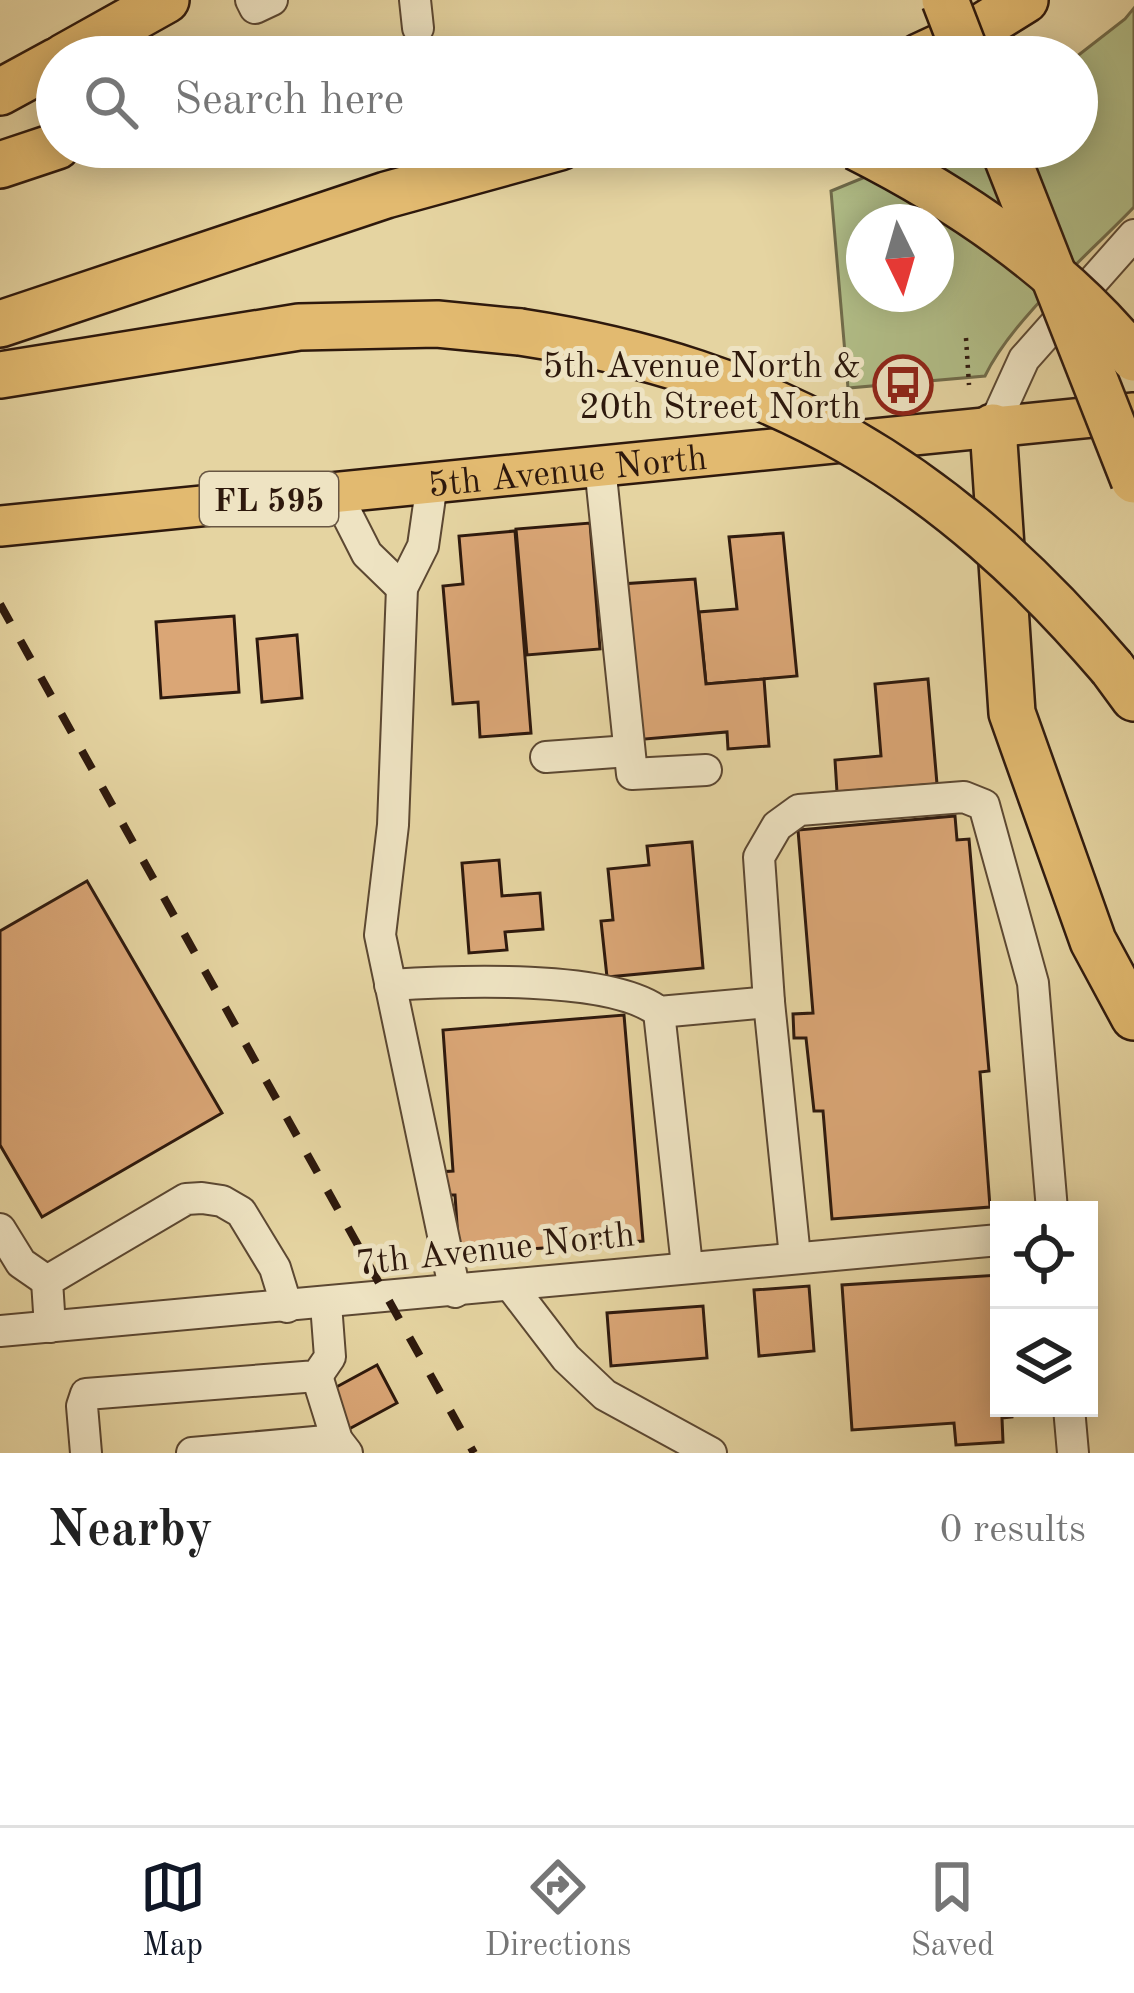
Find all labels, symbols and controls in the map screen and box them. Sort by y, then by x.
search box [36,36,1098,168]
icon: search [78,69,144,135]
text: Search here [174,79,404,124]
north arrow [846,204,954,312]
place label: 5th Avenue North & 20th Street North [543,350,861,427]
bus stop icon: 5th Avenue North & 20th Street North [872,354,934,416]
street label: 5th Avenue North [426,442,709,505]
road number: FL 595 [200,472,338,526]
map controls [990,1201,1098,1417]
button: locate [990,1201,1098,1309]
street label: 7th Avenue North [354,1218,637,1284]
button: layers [990,1309,1098,1417]
text: Nearby [48,1506,213,1557]
text: 0 results [940,1511,1086,1550]
tab: Map [140,1854,206,1967]
tab: Directions [485,1854,631,1967]
tab: Saved [910,1854,994,1967]

